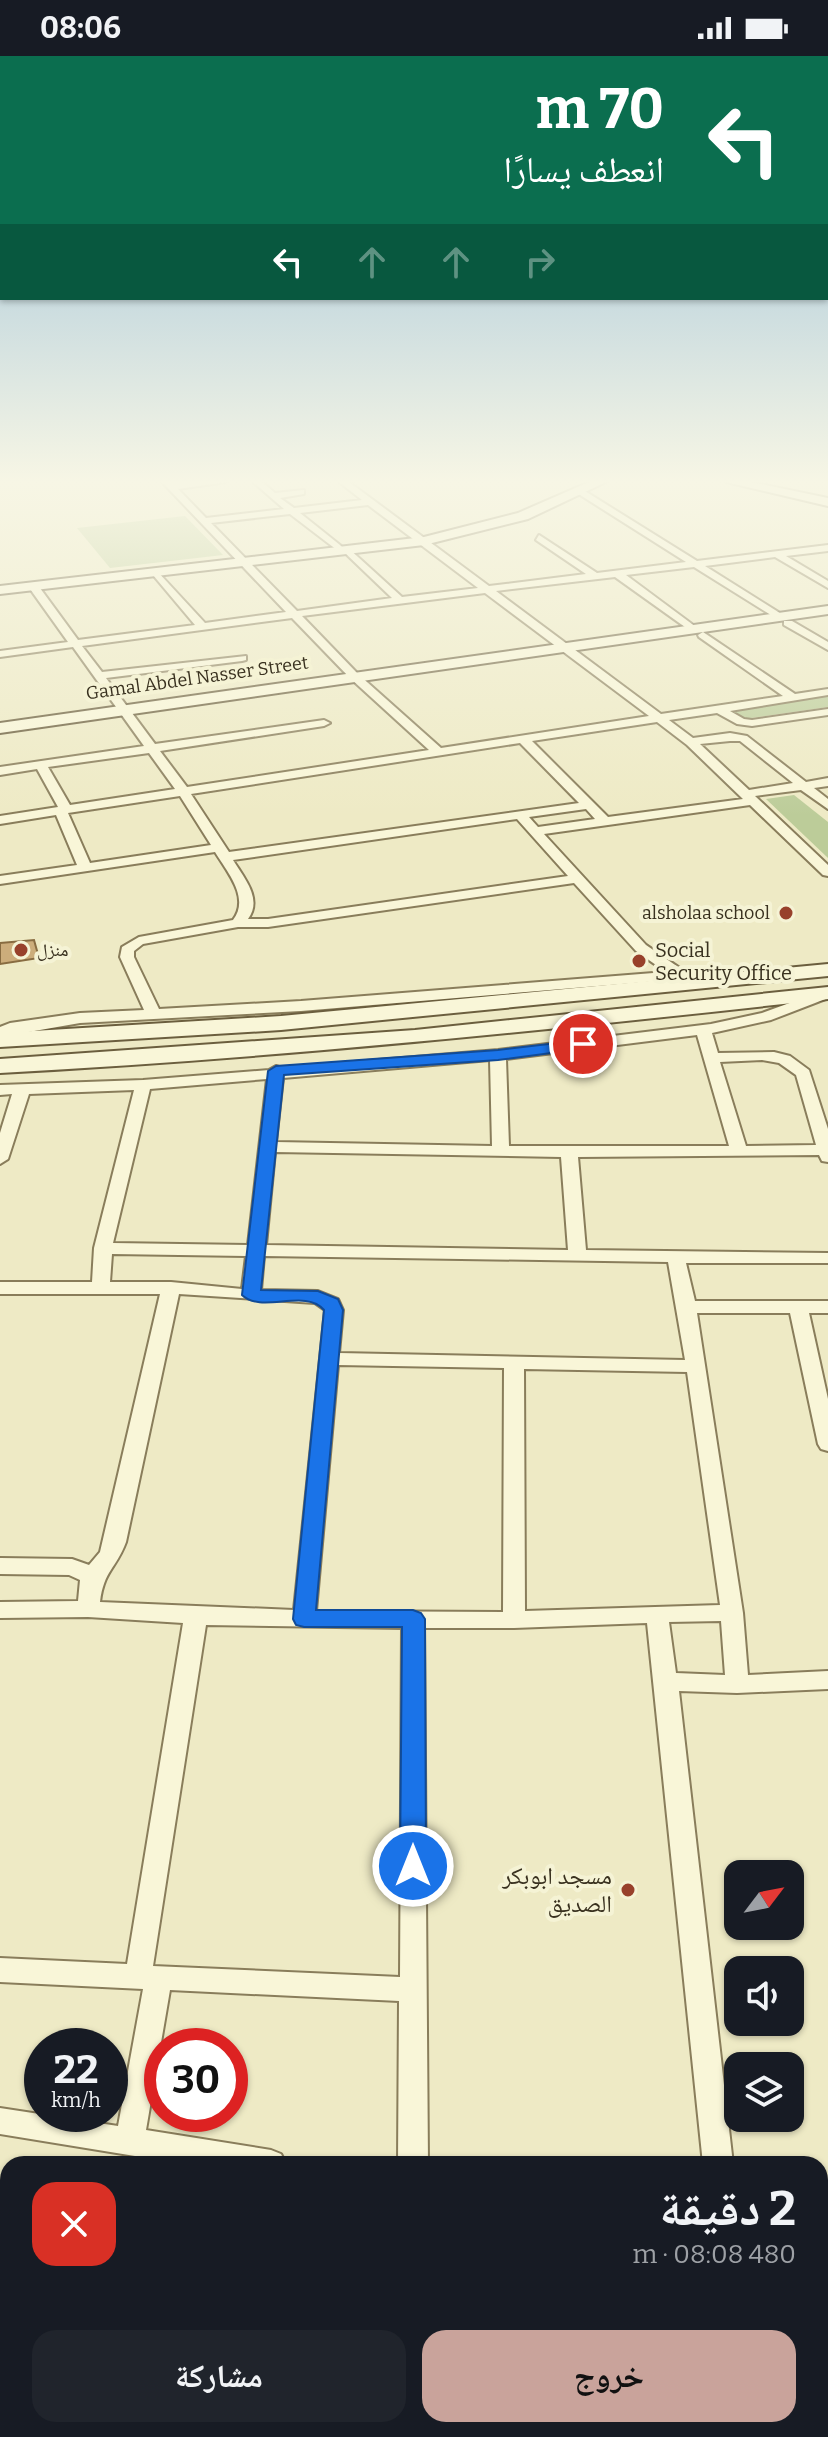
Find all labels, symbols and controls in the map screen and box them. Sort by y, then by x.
text: 08:06 [40,10,121,46]
text: 70 m [536,76,664,143]
icon: left [692,88,796,192]
text: انعطف يسارًا [504,148,664,192]
icon: left [266,240,310,284]
icon: ahead [350,240,394,284]
icon: ahead [434,240,478,284]
icon: right [518,240,562,284]
street label: Gamal Abdel Nasser Street [84,651,310,704]
place label: alsholaa school [642,902,770,924]
marker: alsholaa school [777,904,795,922]
place label: Social Security Office [655,938,792,985]
place label: منزل [37,939,68,961]
marker: منزل [12,941,30,959]
marker: Social Security Office [630,952,648,970]
pin [549,1010,617,1078]
icon: arrive [561,1022,605,1066]
position arrow [371,1824,455,1908]
north arrow [724,1860,804,1940]
map controls [724,1860,804,2132]
place label: مسجد ابوبكر الصديق [501,1862,612,1918]
marker: مسجد ابوبكر الصديق [619,1881,637,1899]
button: sound [724,1956,804,2036]
speed limit sign: 30 [144,2028,248,2132]
text: 22 [53,2046,99,2094]
button: layers [724,2052,804,2132]
text: km/h [51,2088,101,2112]
text: 2 دقيقة [660,2180,796,2238]
button: close [32,2182,116,2266]
text: 480 m · 08:08 [633,2239,796,2270]
button: مشاركة [32,2330,406,2422]
button: خروج [422,2330,796,2422]

